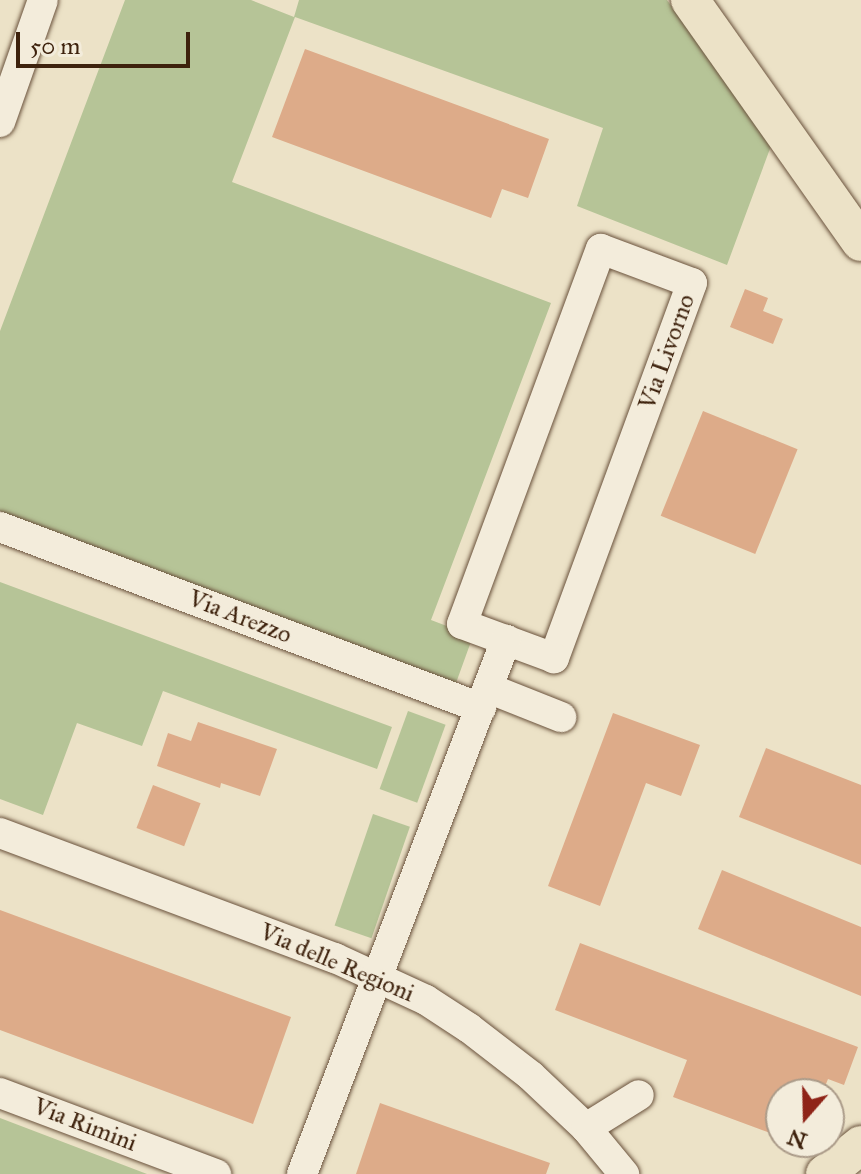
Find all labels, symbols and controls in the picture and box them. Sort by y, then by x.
scale bar [20,16,194,66]
text: 50 m [30,31,80,61]
street label: Via Livorno [633,290,701,414]
street label: Via Arezzo [184,584,296,650]
street label: Via delle Regioni [255,918,419,1008]
north arrow [765,1078,845,1158]
street label: Via Rimini [29,1092,141,1158]
text: N [784,1123,811,1155]

